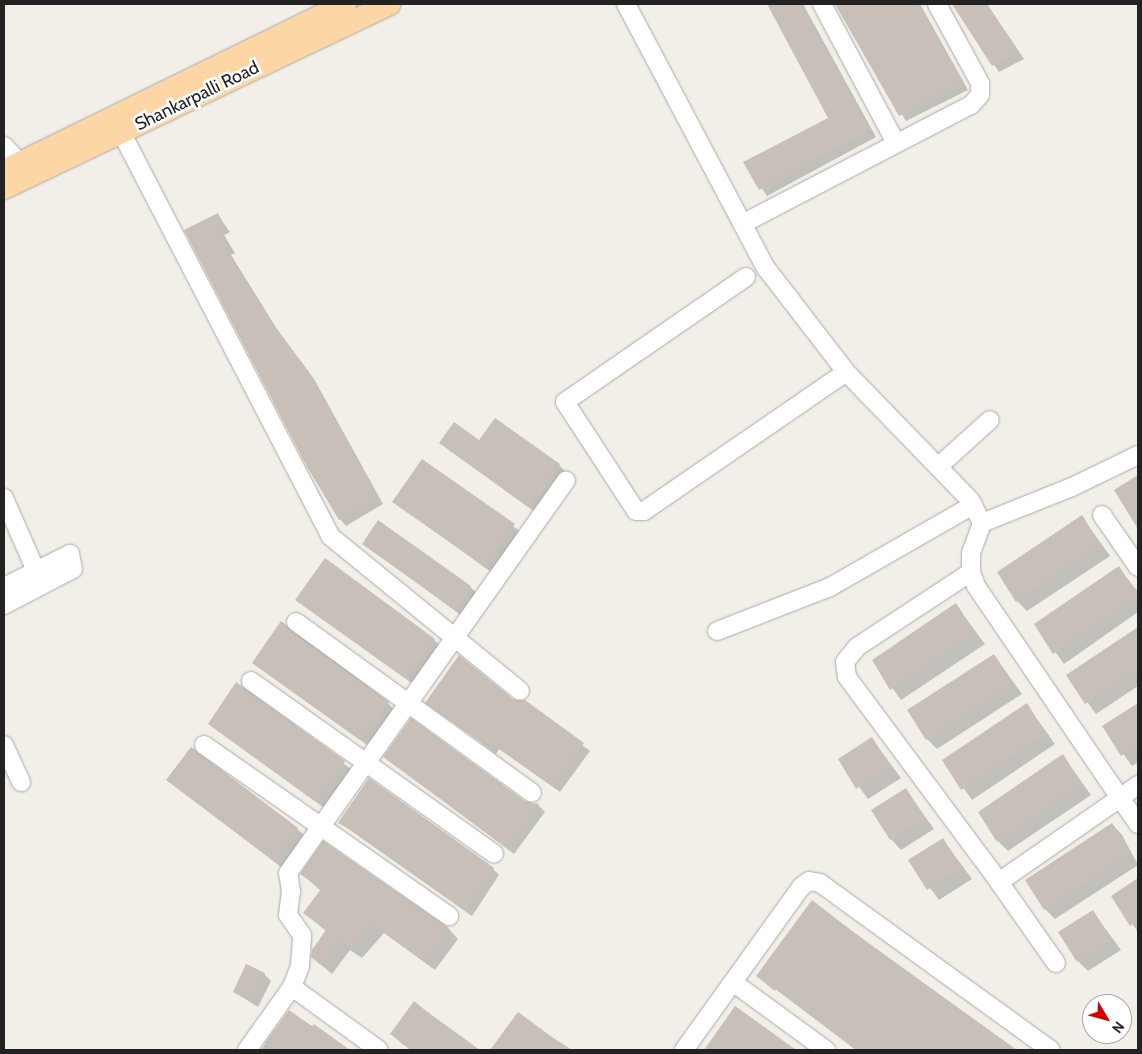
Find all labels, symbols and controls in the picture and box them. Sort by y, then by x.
street label: Shankarpalli Road [131,57,263,135]
north arrow [1082,994,1132,1044]
text: N [1108,1018,1128,1037]

